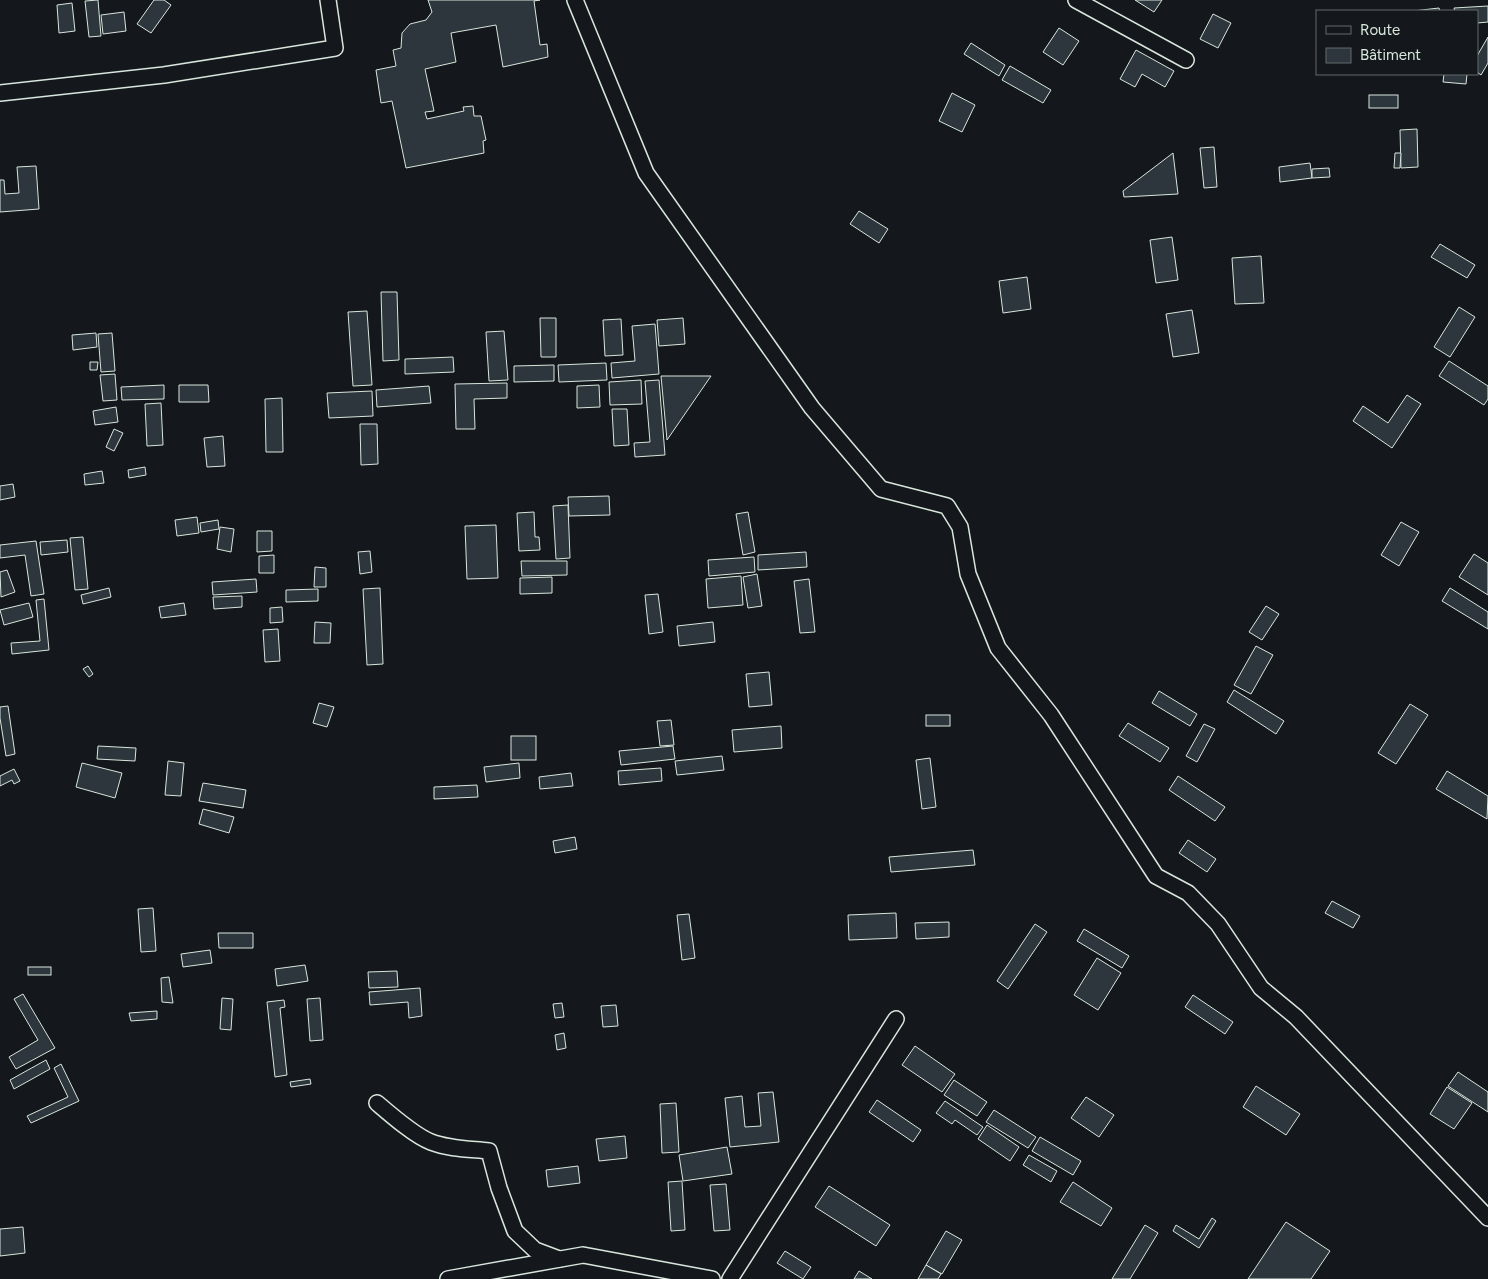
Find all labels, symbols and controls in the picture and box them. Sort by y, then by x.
legend [1316,10,1478,75]
text: Route [1360,21,1400,39]
text: Bâtiment [1360,46,1421,64]

